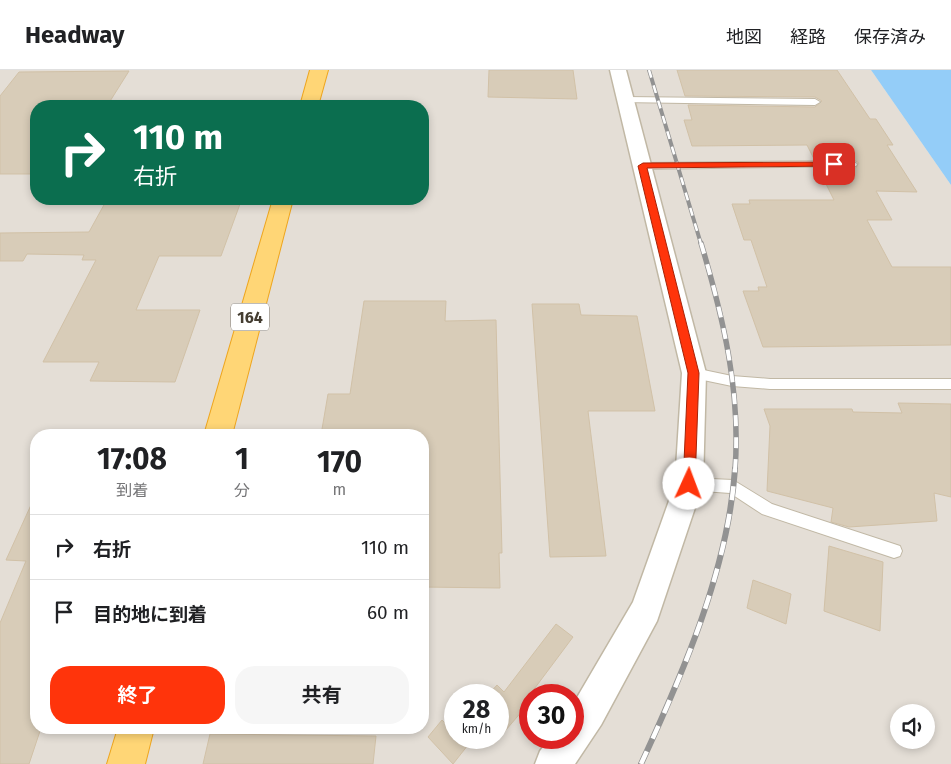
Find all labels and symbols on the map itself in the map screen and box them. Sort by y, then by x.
pin [813,143,855,185]
road number: 164 [231,303,269,330]
position arrow [662,457,714,509]
speed limit sign: 30 [519,684,584,749]

